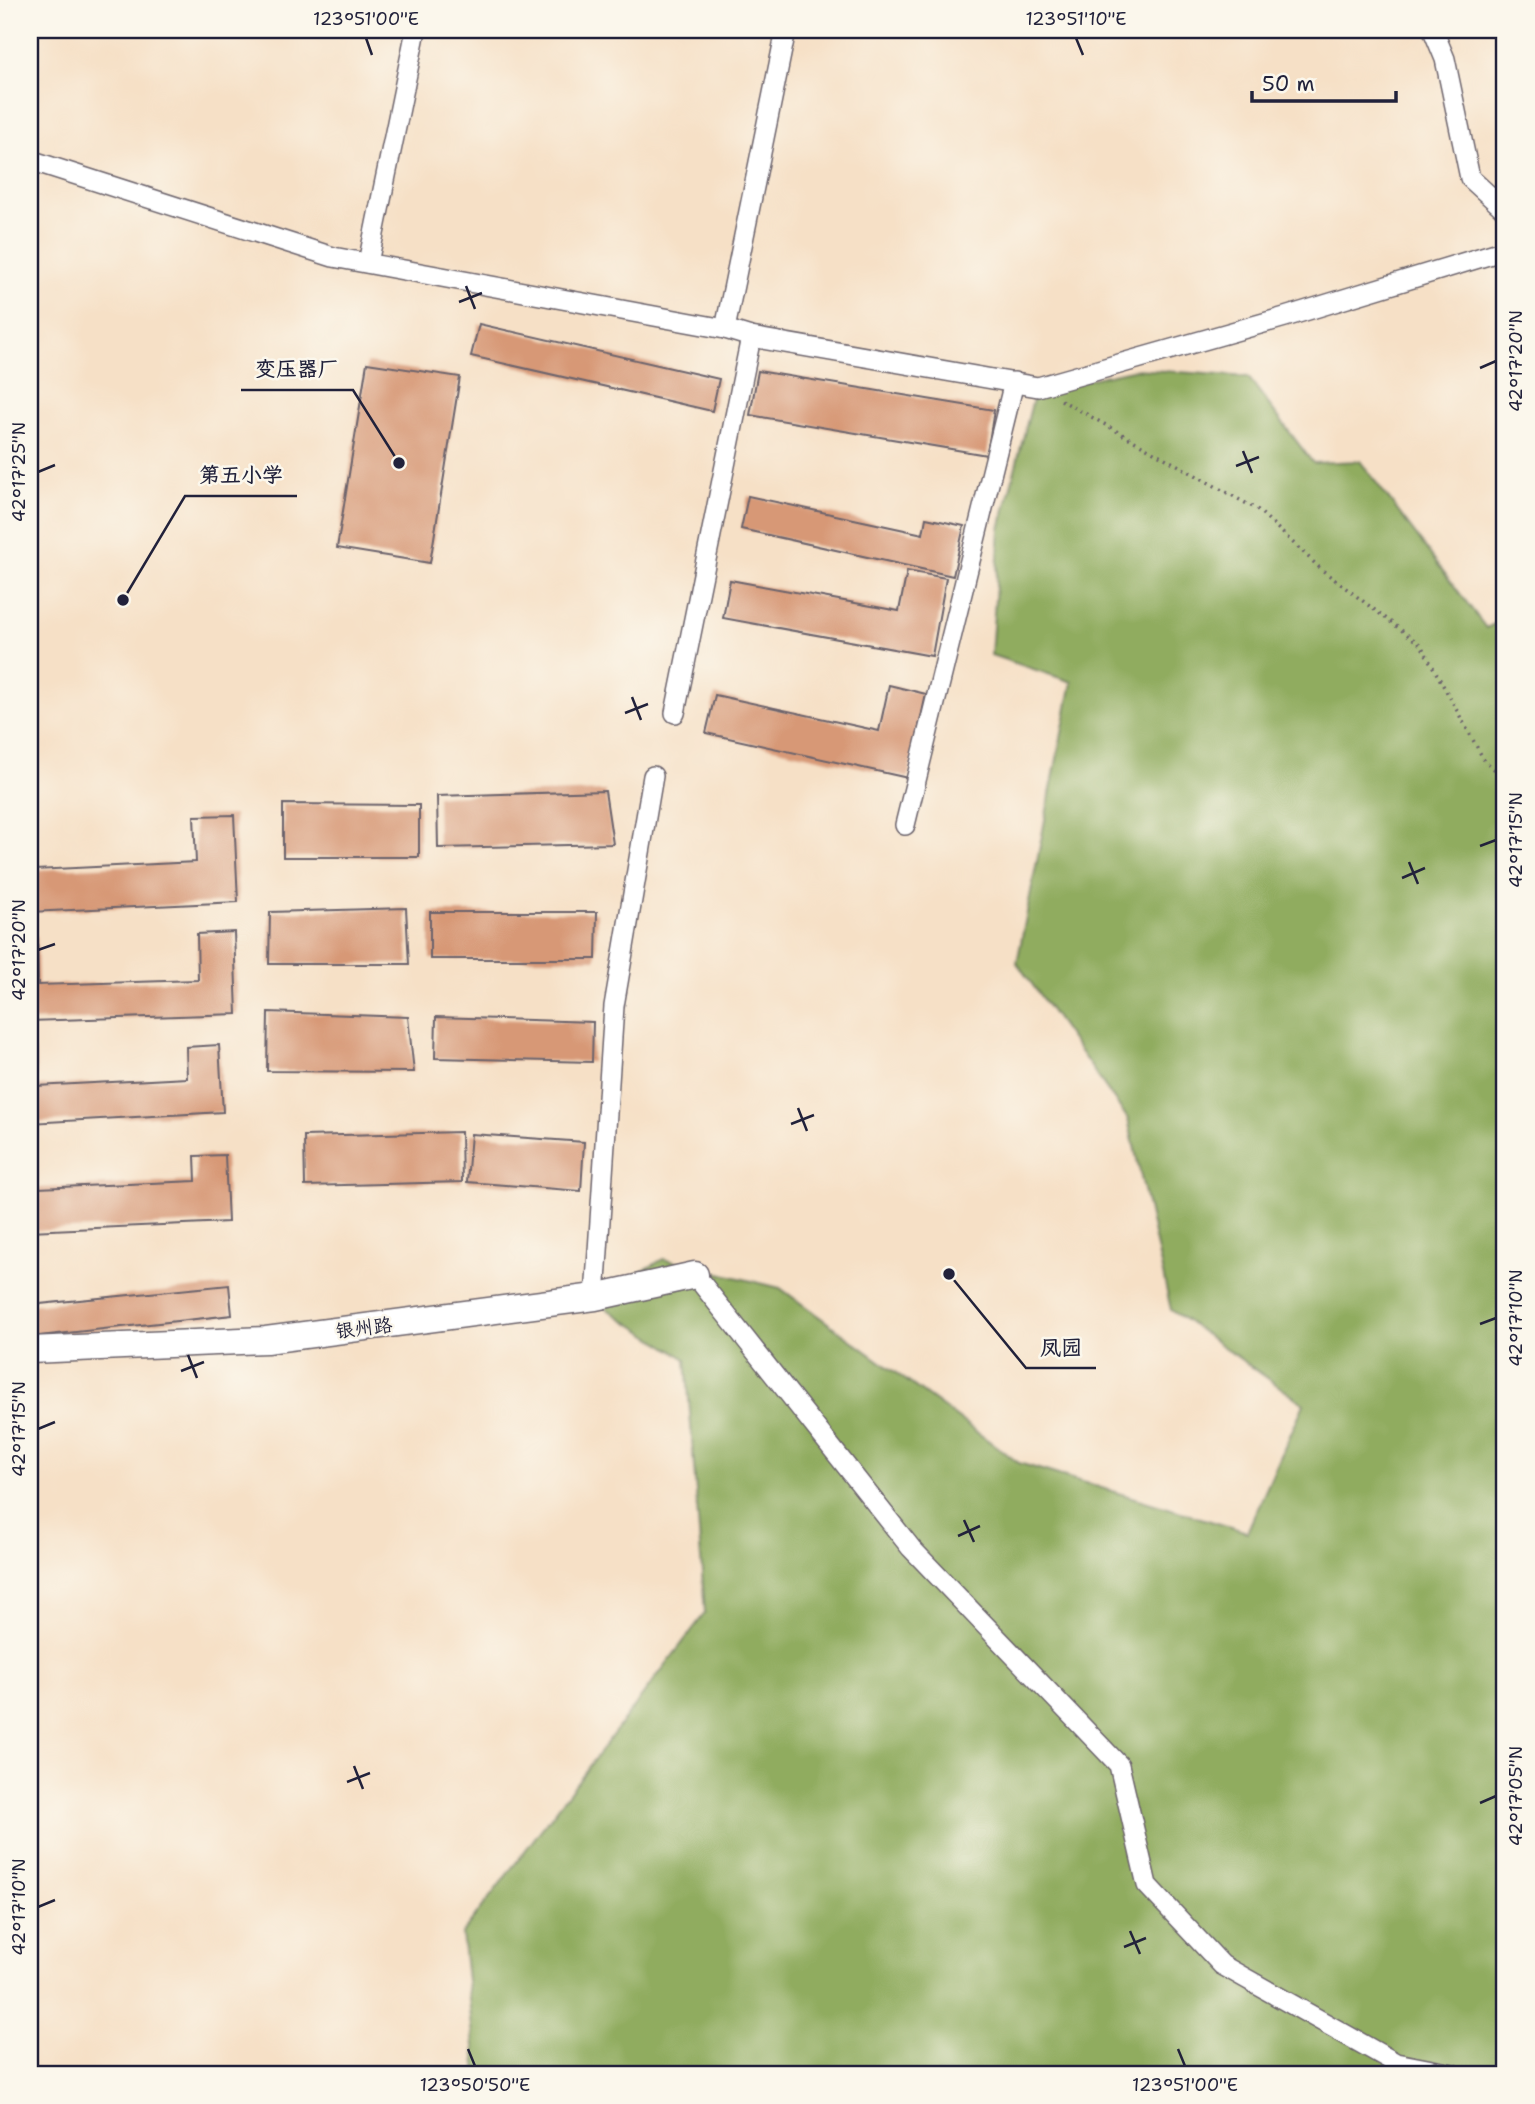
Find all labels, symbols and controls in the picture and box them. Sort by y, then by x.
text: 123°51'00"E [313,7,419,31]
text: 123°51'10"E [1026,7,1126,31]
scale bar [1252,60,1395,104]
text: 50 m [1262,70,1315,98]
text: 42°17'20"N [1504,310,1528,412]
callout: 变压器厂 [241,348,353,390]
text: 变压器厂 [255,355,339,383]
text: 42°17'25"N [7,422,31,522]
callout: 第五小学 [185,454,297,496]
text: 第五小学 [199,461,283,489]
text: 42°17'15"N [1504,792,1528,888]
text: 42°17'20"N [7,899,31,1001]
text: 42°17'10"N [1504,1269,1528,1367]
street label: 银州路 [334,1312,394,1344]
callout: 凤园 [1026,1326,1096,1368]
text: 凤园 [1040,1334,1082,1362]
text: 42°17'15"N [7,1381,31,1477]
text: 42°17'05"N [1504,1746,1528,1846]
text: 42°17'10"N [7,1858,31,1956]
text: 123°50'50"E [420,2073,530,2097]
text: 123°51'00"E [1132,2073,1238,2097]

